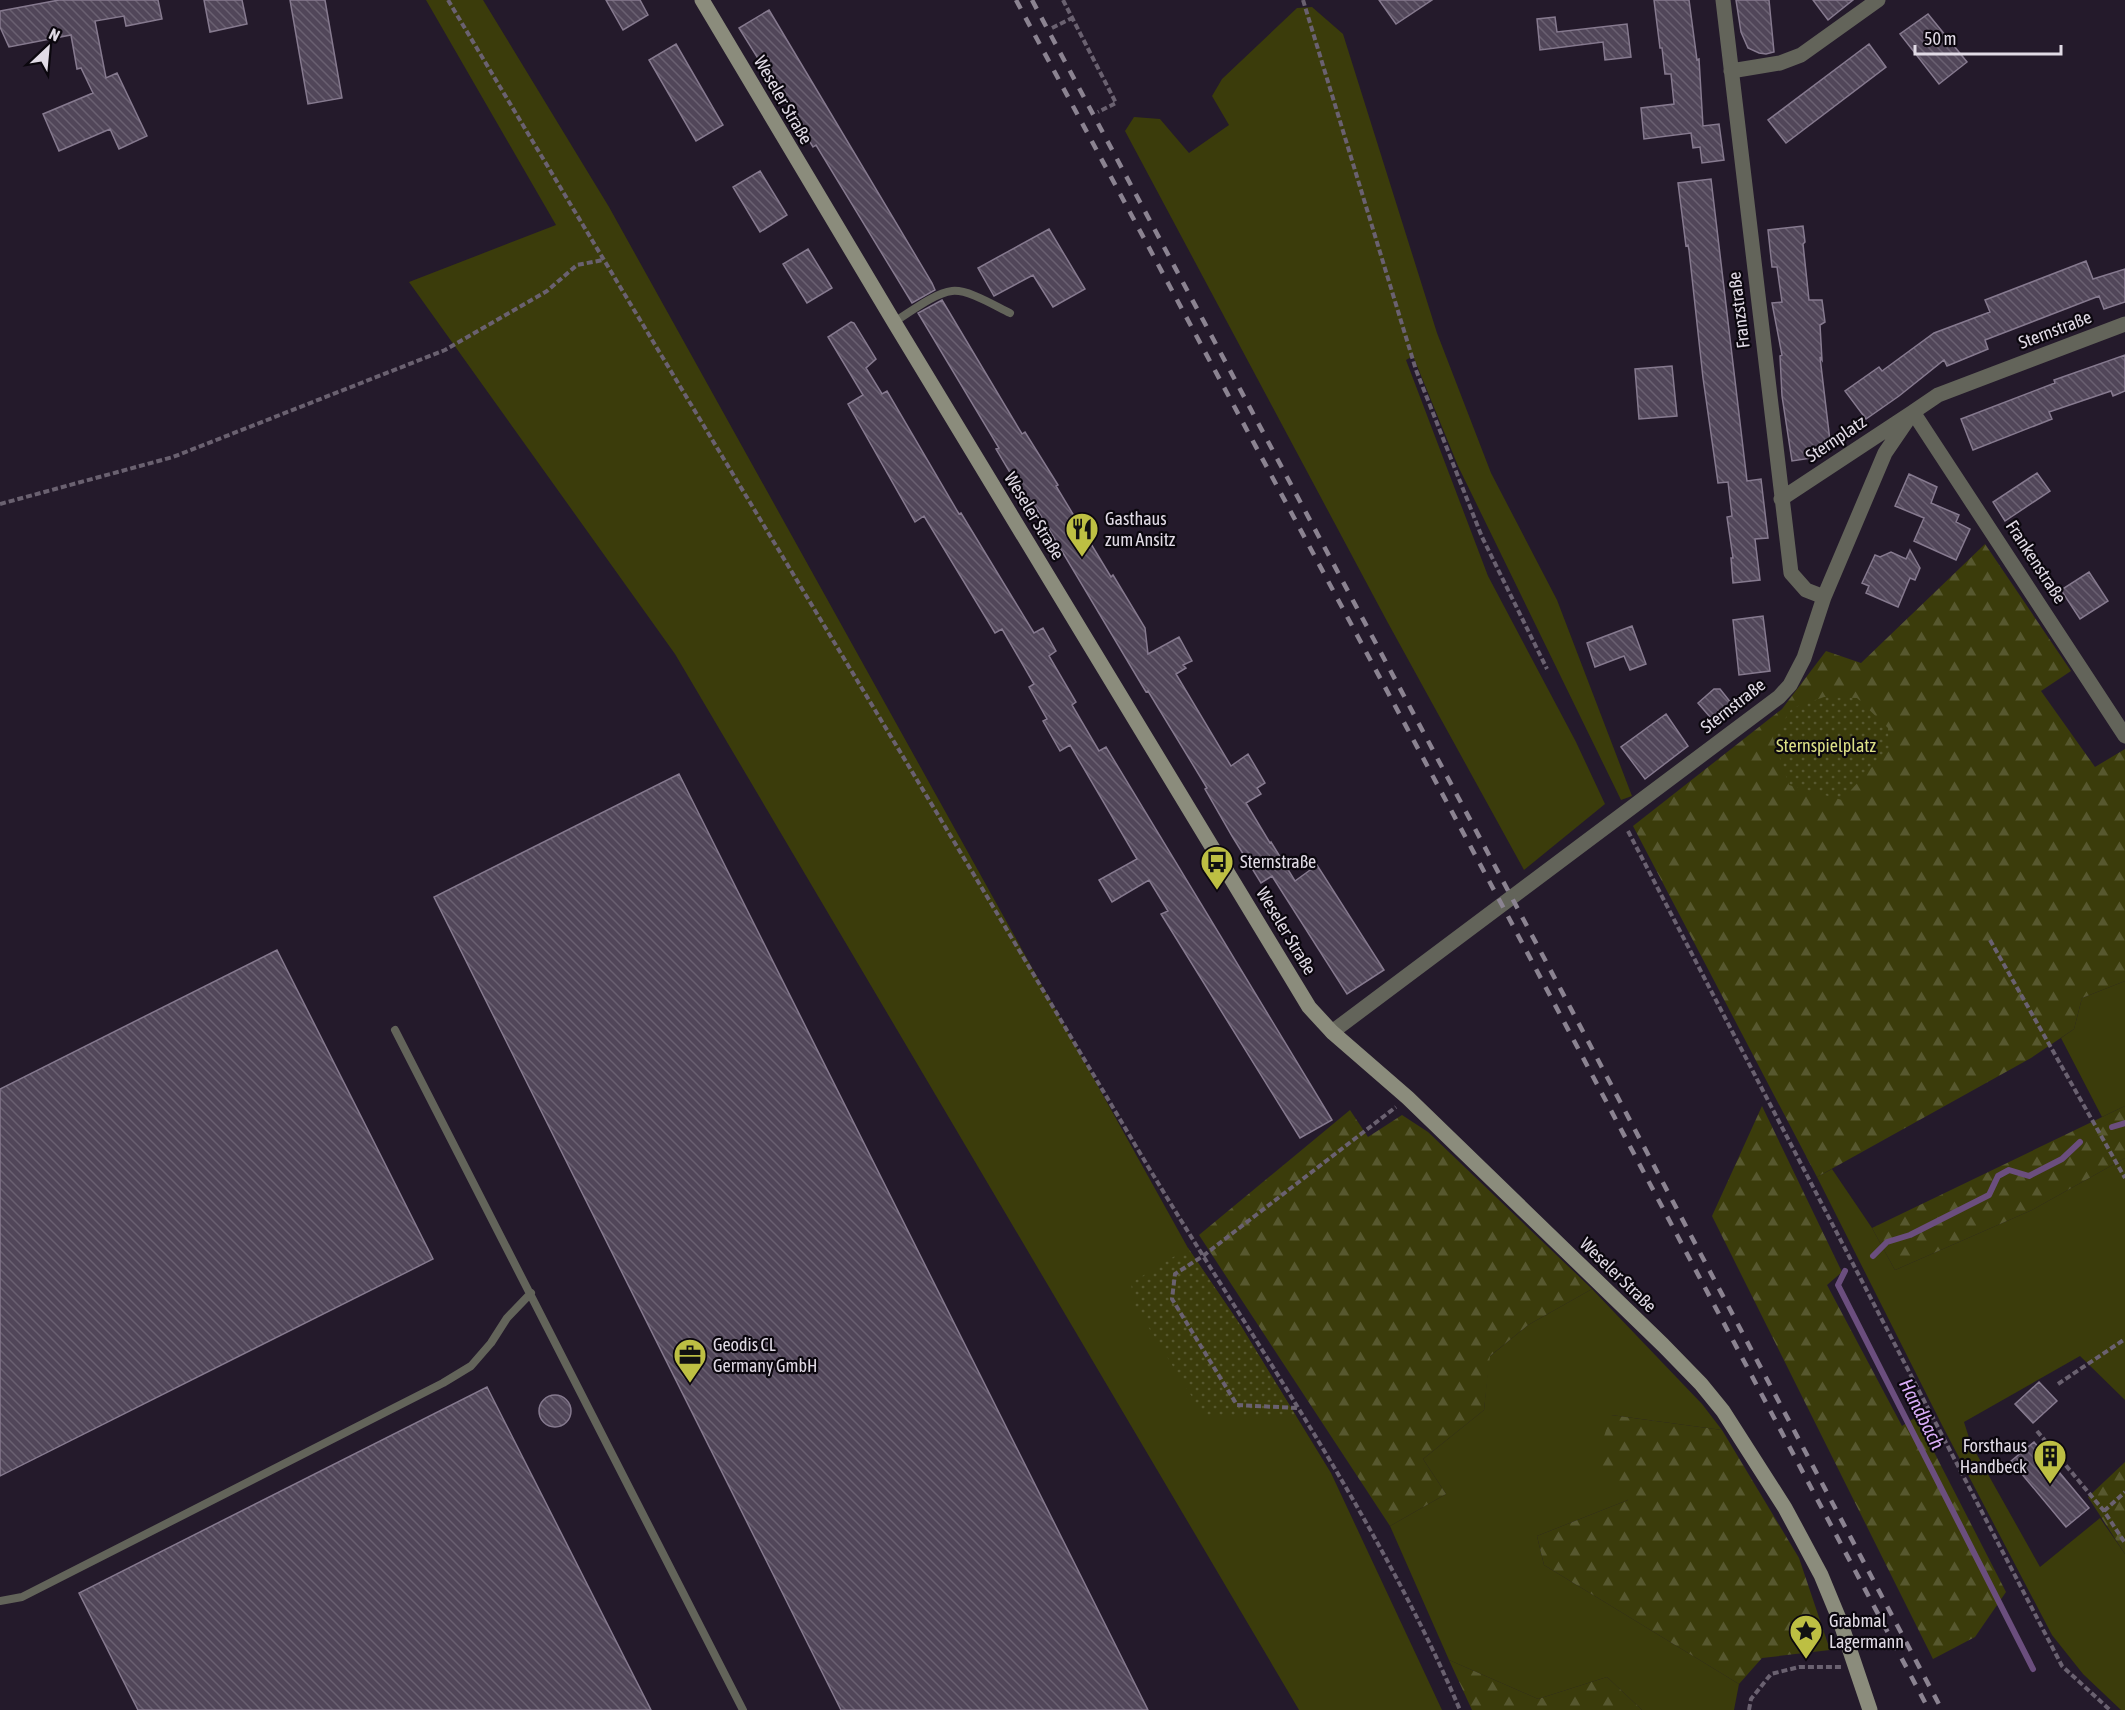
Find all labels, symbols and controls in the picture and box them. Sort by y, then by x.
north arrow [18,18,78,78]
scale bar [1915,18,2060,56]
text: N [46,24,63,45]
text: 50 m [1924,28,1956,49]
street label: Weseler Straße [750,52,817,148]
street label: Franzstraße [1723,271,1754,350]
street label: Sternstraße [2015,306,2094,353]
street label: Sternplatz [1802,411,1870,466]
street label: Weseler Straße [1000,468,1069,563]
place label: Gasthaus zum Ansitz [1105,508,1176,550]
restaurant icon: Gasthaus zum Ansitz [1064,511,1100,558]
street label: Frankenstraße [2002,516,2071,607]
street label: Sternstraße [1696,674,1769,737]
park label: Sternspielplatz [1776,735,1877,756]
bus stop icon: Sternstraße [1199,844,1235,891]
place label: Sternstraße [1240,851,1316,872]
street label: Weseler Straße [1252,883,1321,978]
street label: Weseler Straße [1576,1233,1661,1316]
place label: Geodis CL Germany GmbH [713,1334,817,1376]
office icon: Geodis CL Germany GmbH [672,1337,708,1384]
water label: Handbach [1895,1375,1950,1453]
place label: Forsthaus Handbeck [1960,1435,2027,1477]
building icon: Forsthaus Handbeck [2032,1438,2068,1485]
place label: Grabmal Lagermann [1829,1610,1904,1652]
place icon: Grabmal Lagermann [1788,1613,1824,1660]

